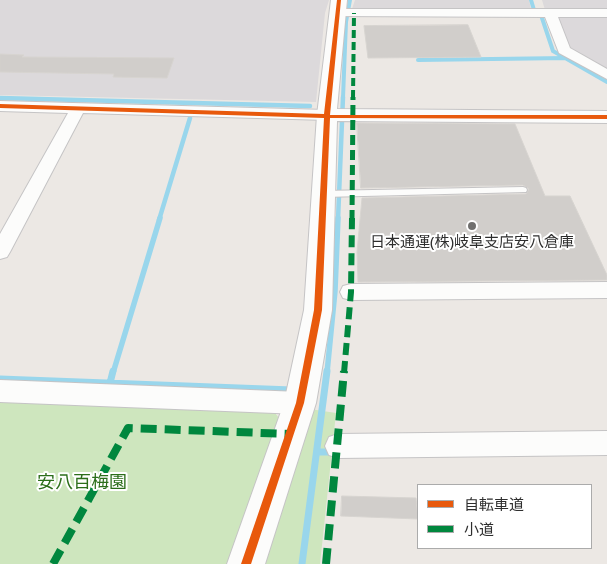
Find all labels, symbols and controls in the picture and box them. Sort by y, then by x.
marker: 日本通運(株)岐阜支店安八倉庫 [466,220,478,232]
place label: 日本通運(株)岐阜支店安八倉庫 [370,234,574,252]
park label: 安八百梅園 [37,472,127,494]
legend [417,484,592,549]
text: 自転車道 [464,494,524,514]
text: 小道 [464,519,494,539]

